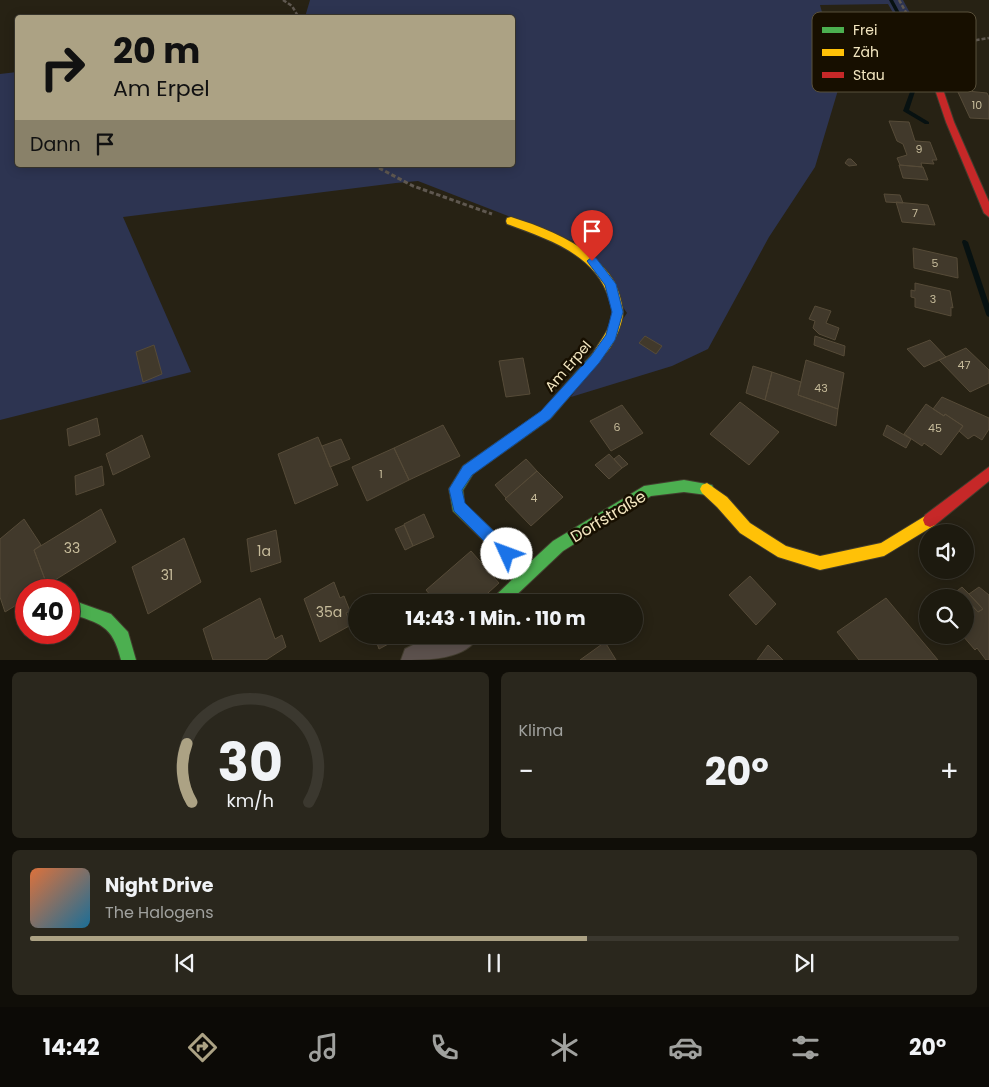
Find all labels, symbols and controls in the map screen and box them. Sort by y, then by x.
legend [812,12,976,92]
text: Frei [853,20,877,40]
text: 20 m [113,26,200,75]
icon: right [30,35,95,100]
text: Zäh [853,42,879,62]
text: Stau [853,65,885,85]
text: Am Erpel [113,73,210,104]
house number: 10 [972,97,982,113]
icon: arrive [91,130,119,158]
text: Dann [30,131,81,158]
house number: 9 [916,141,923,157]
house number: 7 [912,205,918,221]
pin [571,210,613,261]
icon: arrive [578,217,606,245]
house number: 5 [932,255,939,271]
house number: 3 [930,291,936,307]
street label: Am Erpel [540,336,596,396]
house number: 47 [958,357,970,373]
house number: 43 [814,380,828,396]
house number: 6 [614,419,621,435]
house number: 45 [928,420,942,436]
house number: 1 [379,466,383,482]
street label: Dorfstraße [566,485,650,548]
house number: 4 [531,490,538,506]
map controls [919,524,974,644]
button: sound [919,524,974,579]
position arrow [480,527,532,579]
house number: 33 [64,538,80,558]
house number: 1a [257,541,271,561]
house number: 31 [161,565,173,585]
speed limit sign: 40 [15,579,80,644]
button: search [919,589,974,644]
house number: 35a [316,602,342,622]
text: 14:43 · 1 Min. · 110 m [405,605,586,632]
text: Klima [519,719,563,742]
text: 30 [218,726,283,799]
text: 20° [705,745,769,798]
text: − [519,752,534,791]
text: + [940,752,959,791]
text: km/h [226,788,274,813]
text: Night Drive [105,872,214,899]
text: The Halogens [105,901,213,924]
icon: previous [171,949,199,977]
icon: pause [480,949,508,977]
icon: next [790,949,818,977]
icon: directions [185,1030,220,1065]
icon: music [306,1030,341,1065]
icon: phone [427,1030,462,1065]
icon: climate [547,1030,582,1065]
icon: car [668,1030,703,1065]
icon: filters [788,1030,823,1065]
text: 14:42 [43,1032,100,1063]
text: 20° [909,1032,946,1063]

